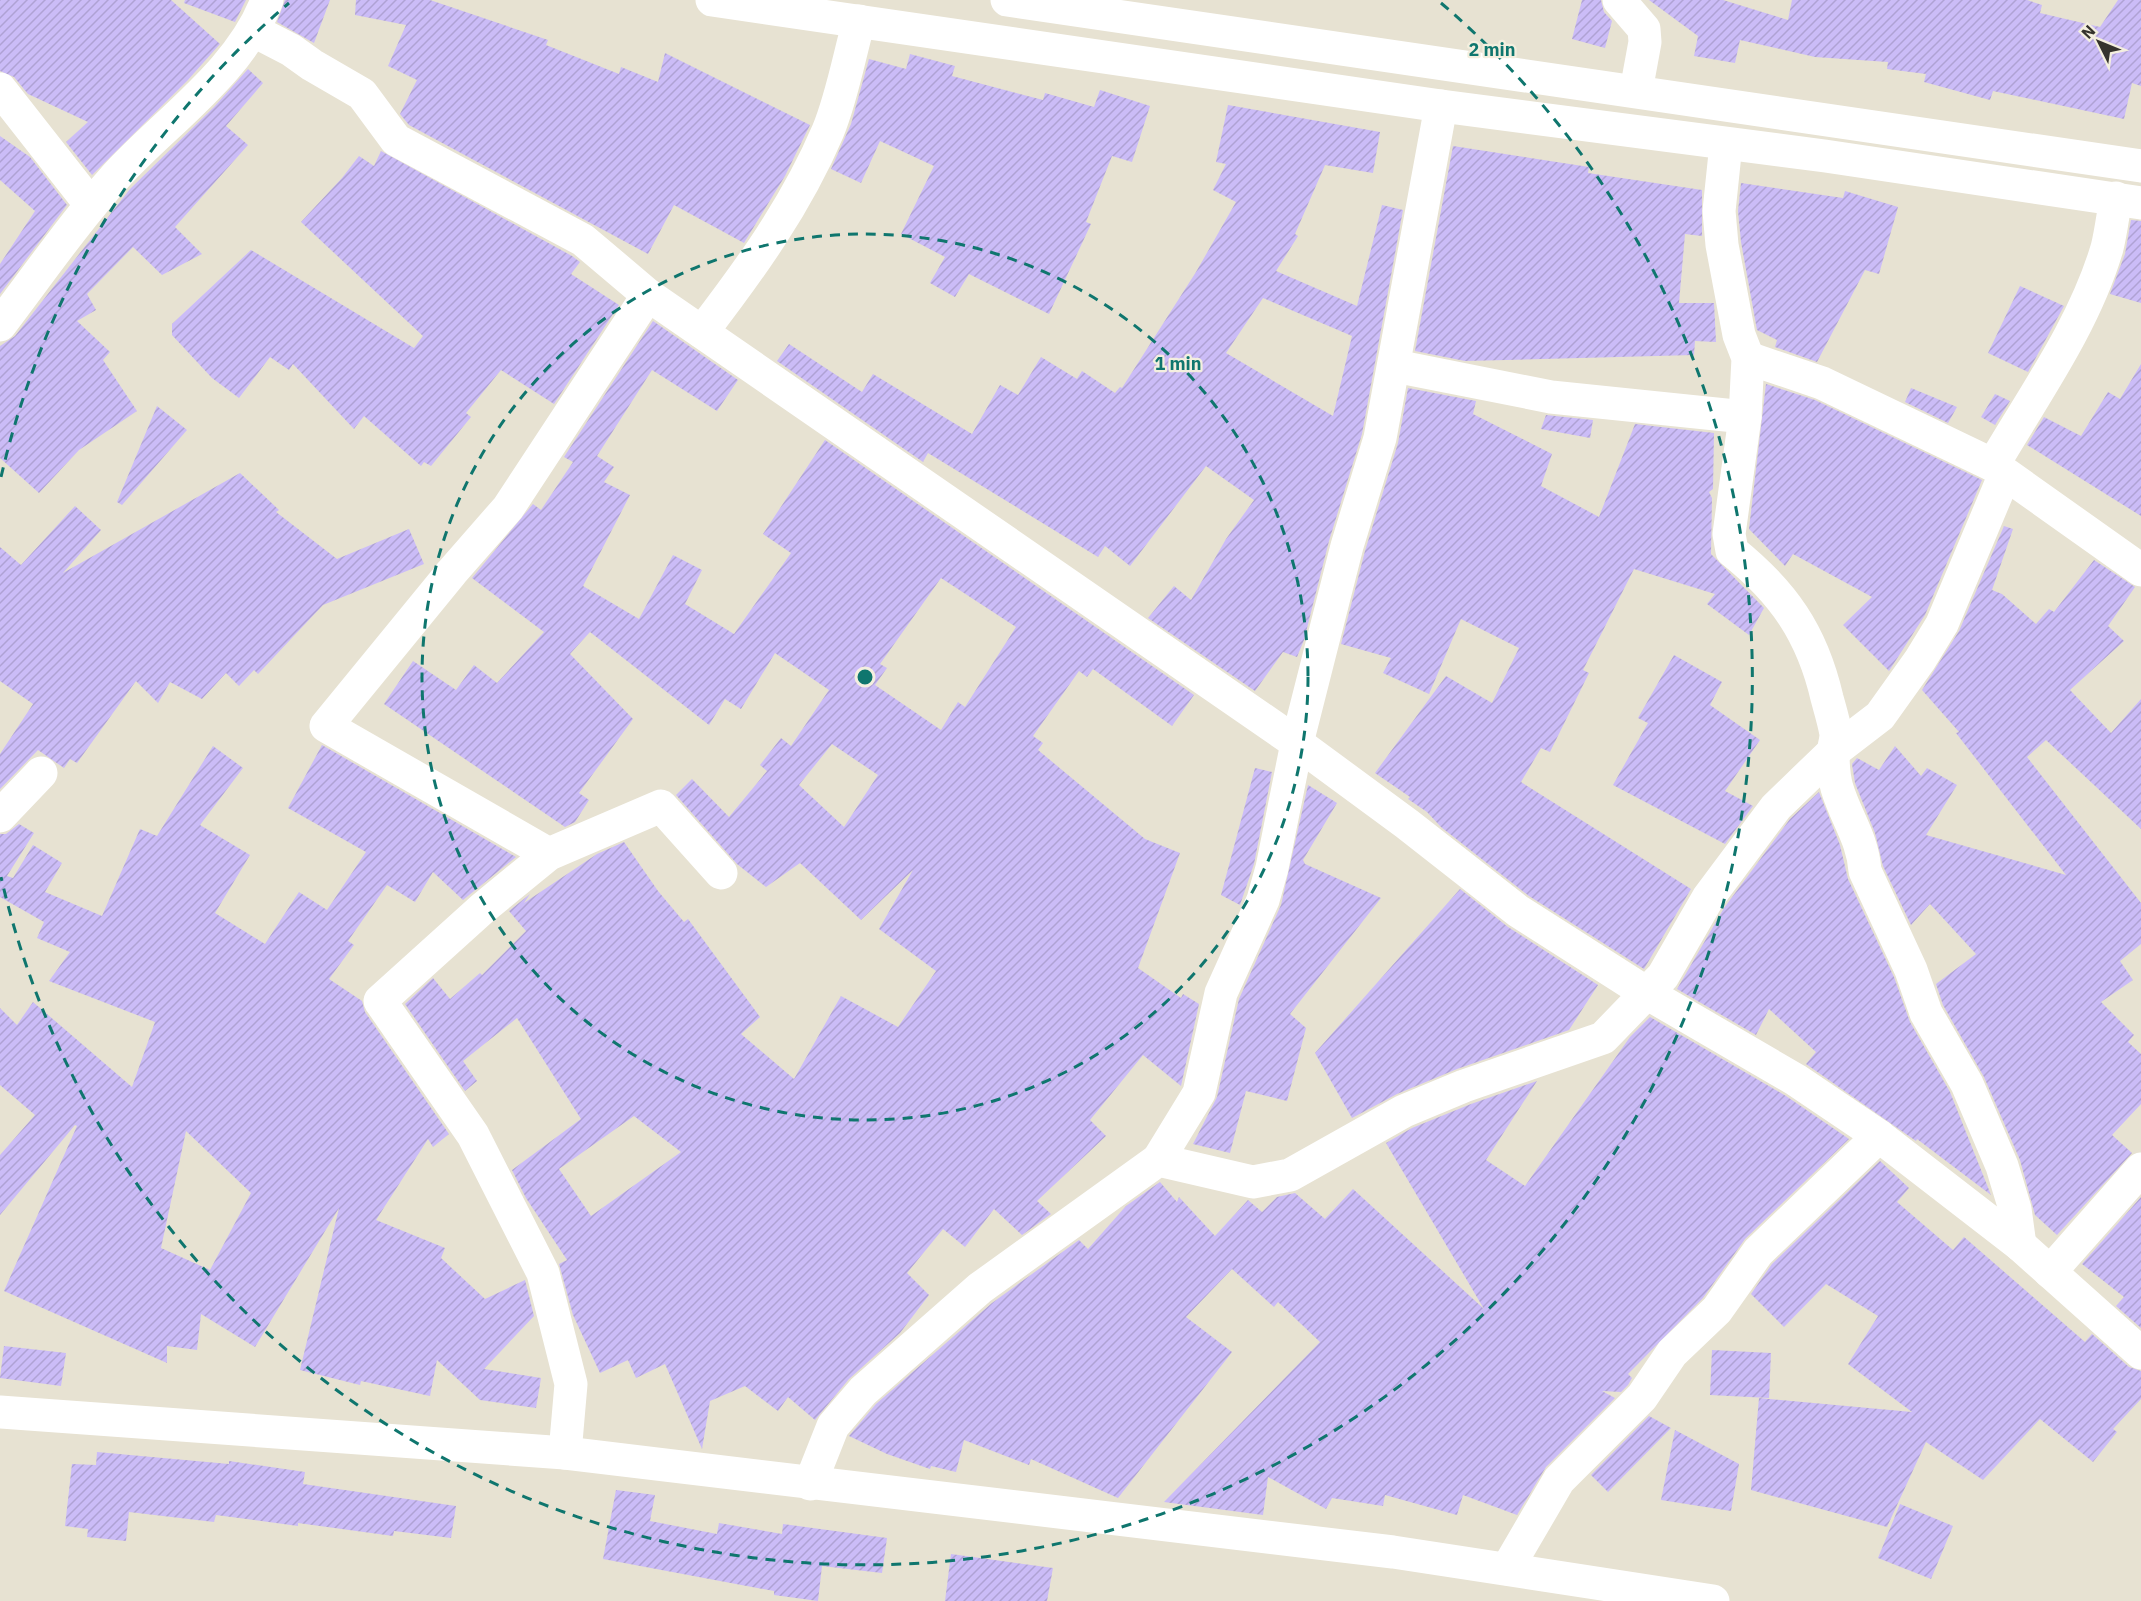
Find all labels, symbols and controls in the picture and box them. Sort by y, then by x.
north arrow [2069,12,2129,72]
text: N [2077,21,2099,43]
text: 2 min [1468,38,1516,61]
text: 1 min [1154,352,1202,375]
centre of rings [855,667,875,687]

